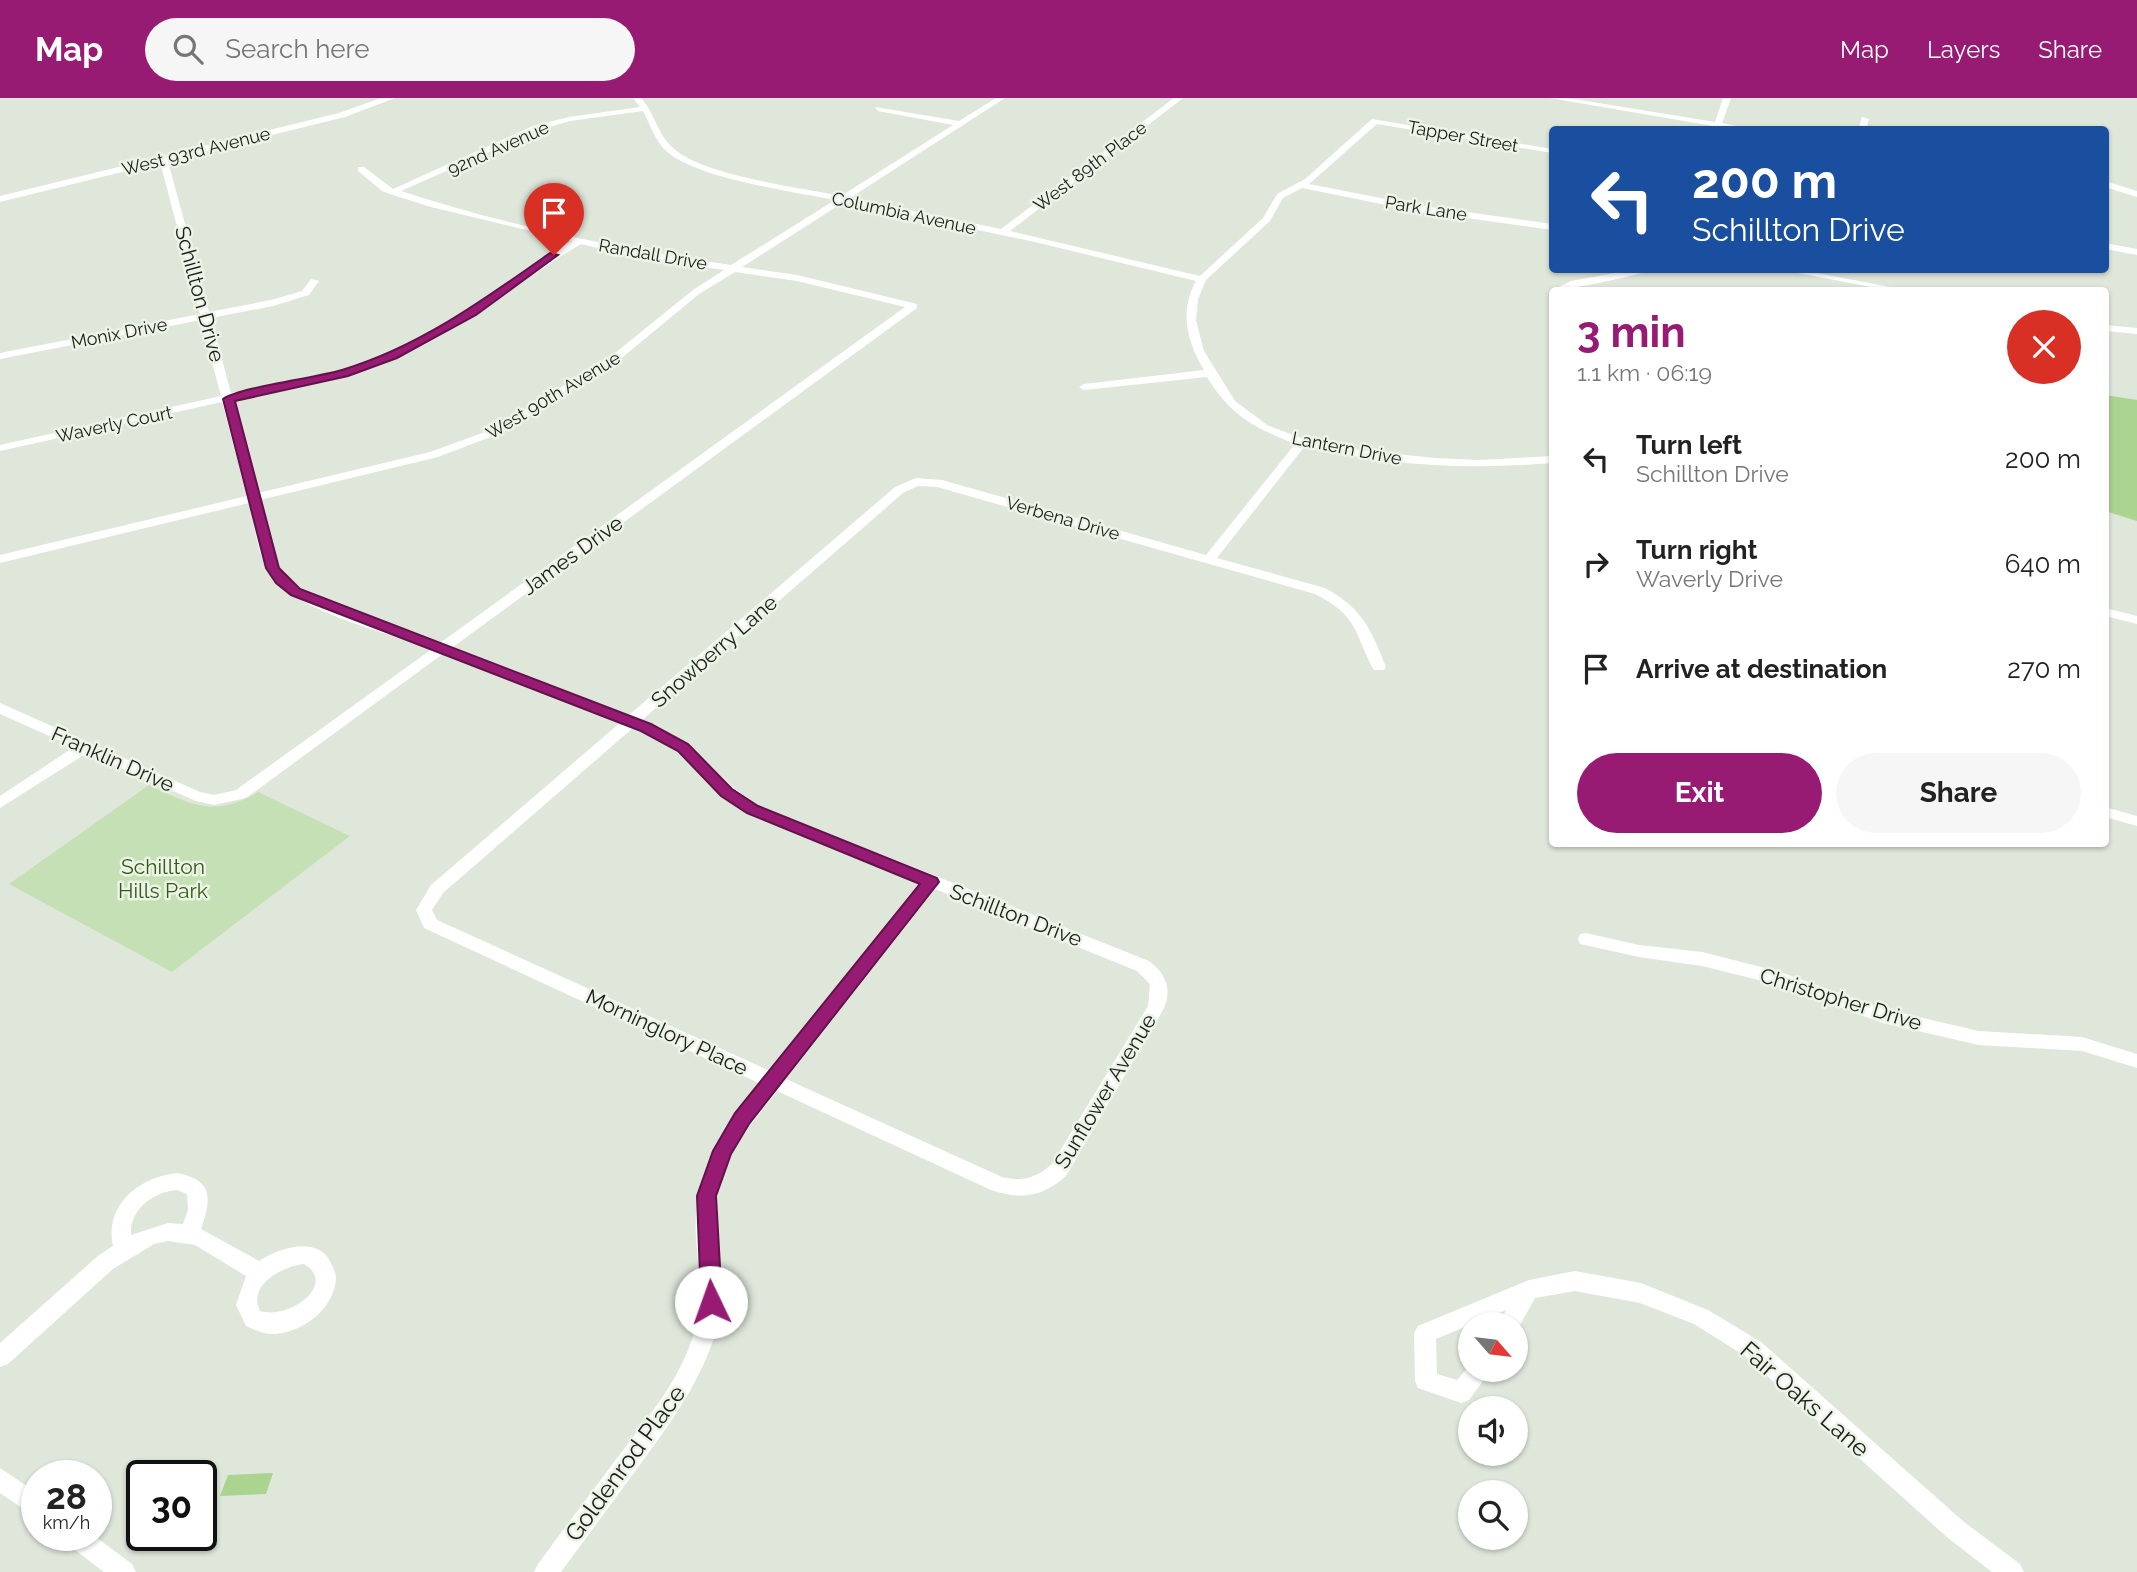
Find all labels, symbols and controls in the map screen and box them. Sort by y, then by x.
search box [145,18,635,81]
text: Map [35,30,103,69]
icon: search [169,30,207,68]
text: Search here [225,34,370,64]
text: Map [1840,35,1889,64]
text: Layers [1927,35,2000,64]
text: Share [2038,35,2102,64]
street label: 92nd Avenue [444,116,552,180]
street label: West 89th Place [1029,116,1151,215]
street label: Tapper Street [1406,116,1520,156]
street label: West 93rd Avenue [120,122,273,180]
text: 200 m [1692,152,1837,209]
icon: left [1577,154,1668,245]
pin [524,183,584,255]
street label: Columbia Avenue [830,187,979,239]
street label: Park Lane [1384,191,1469,225]
icon: arrive [535,194,573,232]
text: Schillton Drive [1692,211,1905,248]
street label: Schillton Drive [170,223,230,365]
street label: Randall Drive [597,234,709,274]
text: 3 min [1577,308,1686,357]
button: close [2007,310,2081,384]
street label: Monix Drive [69,313,169,353]
street label: West 90th Avenue [482,346,624,443]
text: 1.1 km · 06:19 [1577,359,1712,386]
street label: Waverly Court [54,401,174,447]
street label: Lantern Drive [1290,427,1404,469]
text: Turn left [1636,430,1742,460]
icon: left [1577,440,1615,478]
text: 200 m [2005,444,2081,474]
text: Schillton Drive [1636,460,1789,487]
street label: Verbena Drive [1004,492,1123,544]
street label: James Drive [517,510,627,600]
text: Turn right [1636,535,1757,565]
icon: right [1577,545,1615,583]
text: 640 m [2005,549,2081,579]
text: Waverly Drive [1636,565,1783,592]
street label: Snowberry Lane [646,590,782,712]
icon: arrive [1577,650,1615,688]
text: Arrive at destination [1636,654,1887,684]
text: 270 m [2007,654,2081,684]
street label: Franklin Drive [48,721,178,797]
button: Exit [1577,753,1822,833]
button: Share [1836,753,2081,833]
park label: Schillton Hills Park [118,854,208,903]
street label: Schillton Drive [946,878,1086,952]
street label: Christopher Drive [1757,962,1925,1036]
street label: Morninglory Place [582,984,752,1080]
street label: Sunflower Avenue [1049,1009,1161,1173]
position arrow [674,1265,748,1339]
north arrow [1458,1312,1528,1382]
map controls [1458,1312,1528,1550]
street label: Fair Oaks Lane [1735,1335,1875,1463]
street label: Goldenrod Place [559,1379,691,1547]
button: sound [1458,1396,1528,1466]
speed limit sign: 30 [126,1460,217,1551]
text: 28 [46,1476,87,1517]
button: search [1458,1480,1528,1550]
text: km/h [43,1512,90,1533]

